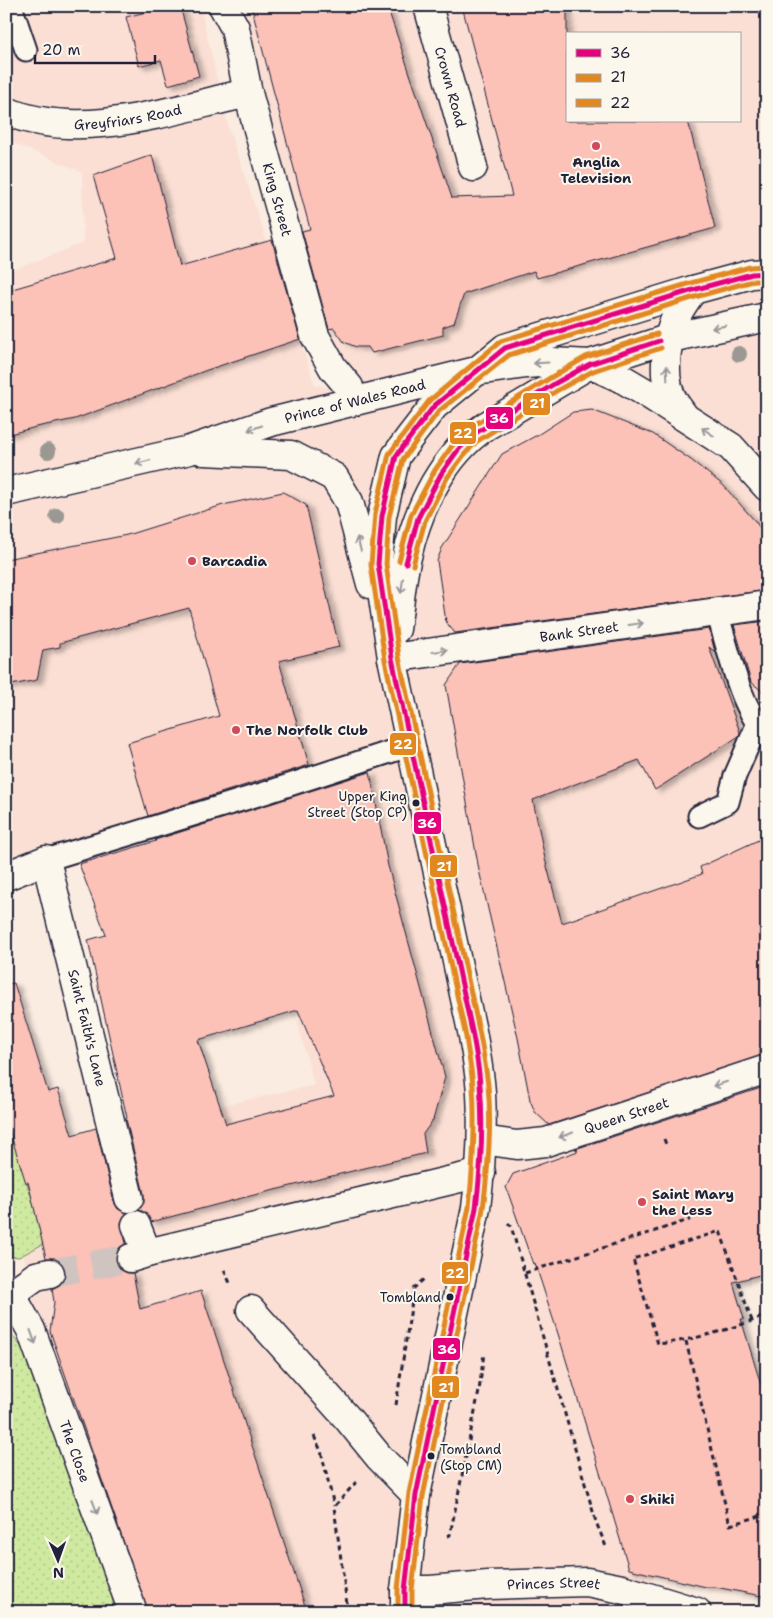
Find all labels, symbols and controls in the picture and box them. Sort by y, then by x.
scale bar [35,32,155,64]
legend [566,32,740,122]
text: 20 m [42,40,81,60]
text: 36 [610,43,631,63]
street label: Crown Road [431,45,470,129]
text: 21 [610,67,626,87]
text: 22 [610,93,630,113]
street label: Greyfriars Road [74,100,183,133]
marker: Anglia Television [590,140,602,152]
place label: Anglia Television [561,153,631,187]
street label: King Street [259,161,296,239]
one-way arrow [711,323,727,332]
one-way arrow [534,358,550,367]
one-way arrow [662,365,671,381]
street label: Prince of Wales Road [283,375,427,427]
line badge: 21 [522,392,551,416]
text: 21 [529,394,545,412]
line badge: 36 [485,406,514,430]
text: 36 [489,409,509,427]
line badge: 22 [449,421,477,445]
one-way arrow [248,423,264,433]
text: 22 [453,424,473,442]
one-way arrow [701,427,715,438]
one-way arrow [135,458,151,467]
one-way arrow [354,536,363,552]
place label: Barcadia [202,552,268,570]
marker: Barcadia [186,555,198,567]
one-way arrow [397,577,407,593]
street label: Bank Street [539,617,620,646]
one-way arrow [628,619,644,629]
one-way arrow [432,646,448,656]
place label: The Norfolk Club [246,721,368,739]
marker: The Norfolk Club [230,724,242,736]
line badge: 22 [389,732,417,756]
text: 22 [393,735,413,753]
place label: Upper King Street (Stop CP) [308,788,407,821]
marker: Upper King Street (Stop CP) [411,798,421,808]
line badge: 36 [413,811,442,835]
text: 36 [417,814,437,832]
line badge: 21 [429,854,458,878]
text: 21 [436,857,452,875]
street label: Saint Faith's Lane [64,968,110,1088]
one-way arrow [713,1080,729,1089]
street label: Queen Street [581,1093,671,1138]
one-way arrow [559,1131,574,1140]
place label: Saint Mary the Less [652,1185,734,1219]
marker: Saint Mary the Less [636,1196,648,1208]
line badge: 22 [441,1261,469,1285]
text: 22 [445,1264,465,1282]
place label: Tombland [380,1289,441,1306]
marker: Tombland [445,1292,455,1302]
one-way arrow [29,1329,38,1345]
line badge: 36 [432,1337,461,1361]
text: 36 [437,1340,457,1358]
line badge: 21 [431,1375,460,1399]
text: 21 [438,1378,454,1396]
street label: The Close [55,1418,94,1485]
place label: Tombland (Stop CM) [440,1441,502,1474]
marker: Tombland (Stop CM) [426,1451,436,1461]
place label: Shiki [640,1490,675,1508]
marker: Shiki [624,1493,636,1505]
one-way arrow [91,1498,100,1514]
north arrow [32,1536,82,1586]
text: N [53,1564,64,1582]
street label: Princes Street [507,1573,602,1594]

